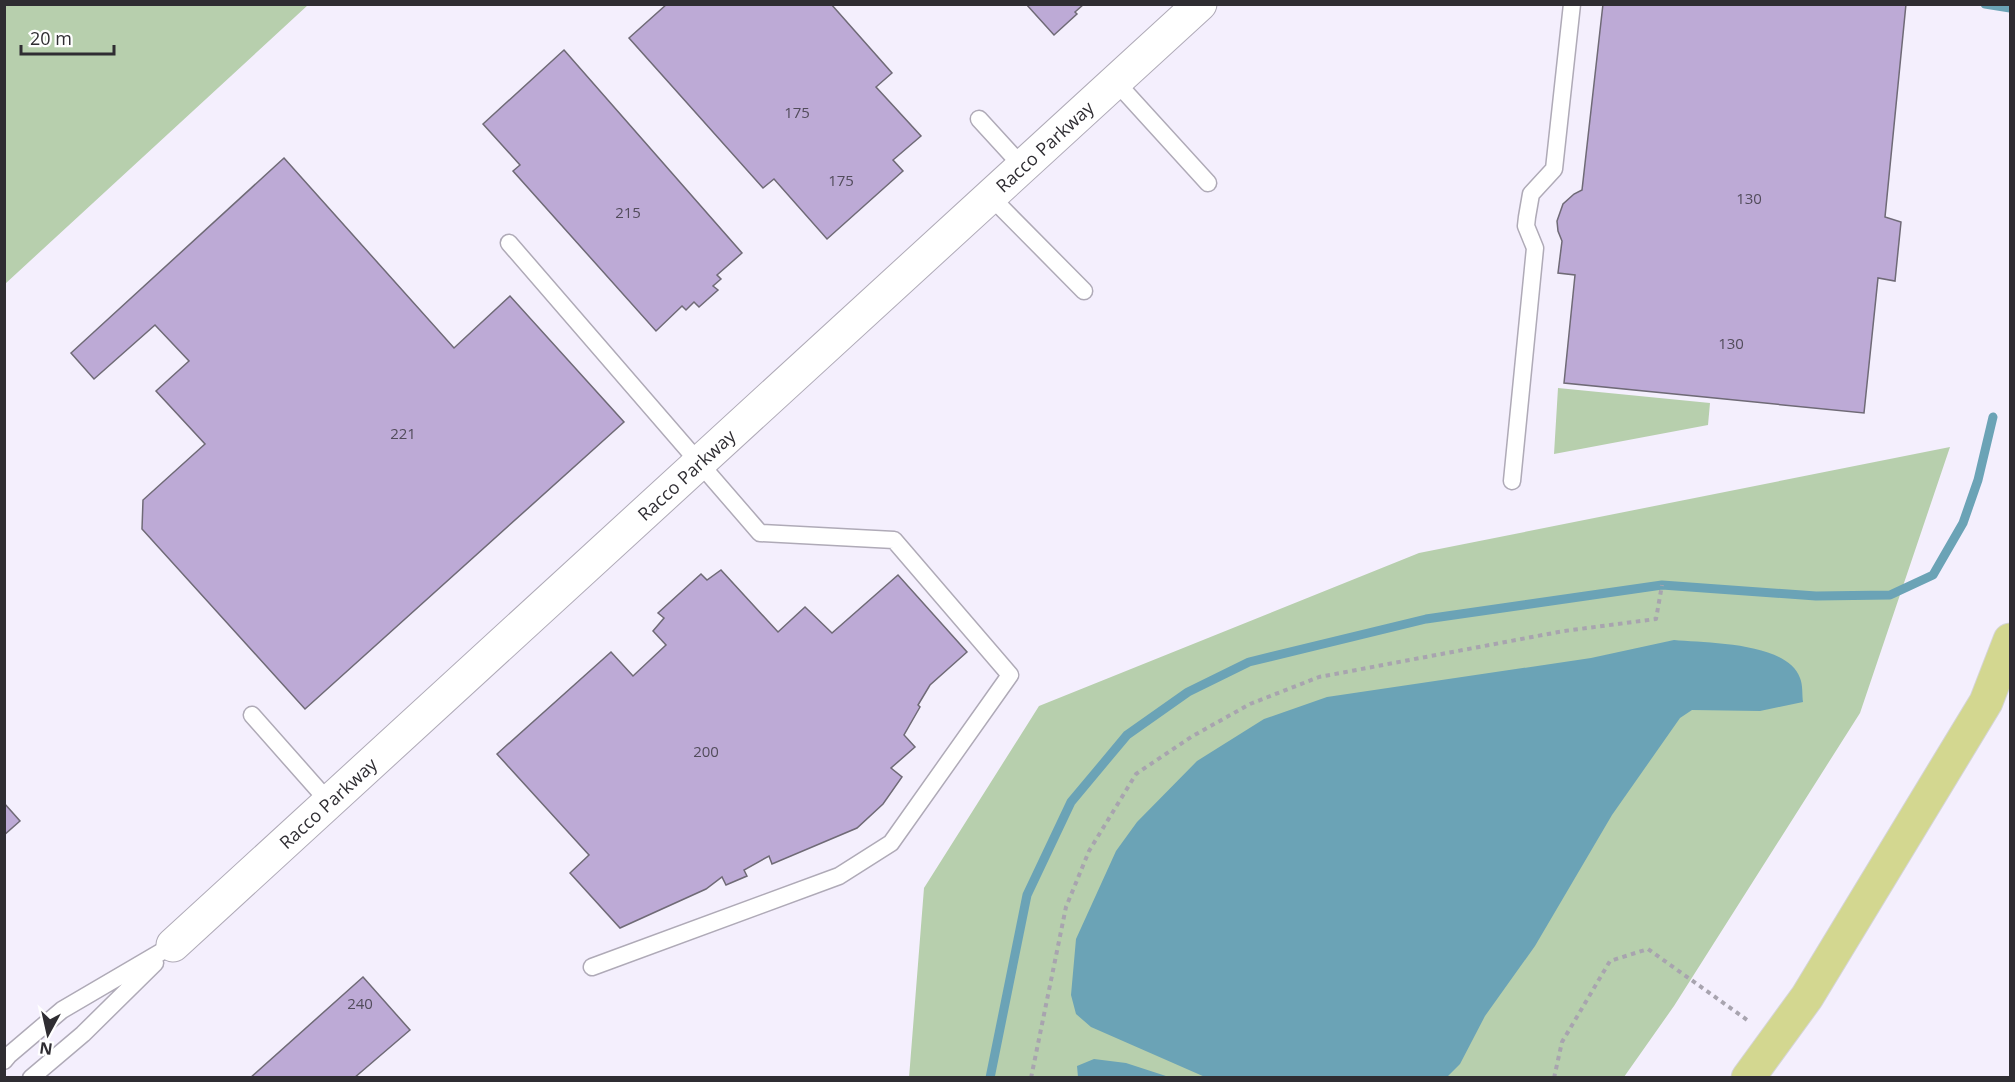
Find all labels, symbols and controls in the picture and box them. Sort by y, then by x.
scale bar [21,18,114,56]
text: 20 m [30,26,72,50]
street label: Racco Parkway [990,95,1099,197]
house number: 175 [784,102,810,122]
house number: 175 [828,170,854,190]
house number: 130 [1736,188,1762,208]
house number: 215 [615,202,641,222]
house number: 130 [1718,333,1744,353]
house number: 221 [390,423,416,443]
street label: Racco Parkway [632,423,741,526]
house number: 200 [693,741,719,761]
street label: Racco Parkway [274,752,383,854]
house number: 240 [347,993,373,1013]
north arrow [18,1004,78,1064]
text: N [38,1037,54,1061]

